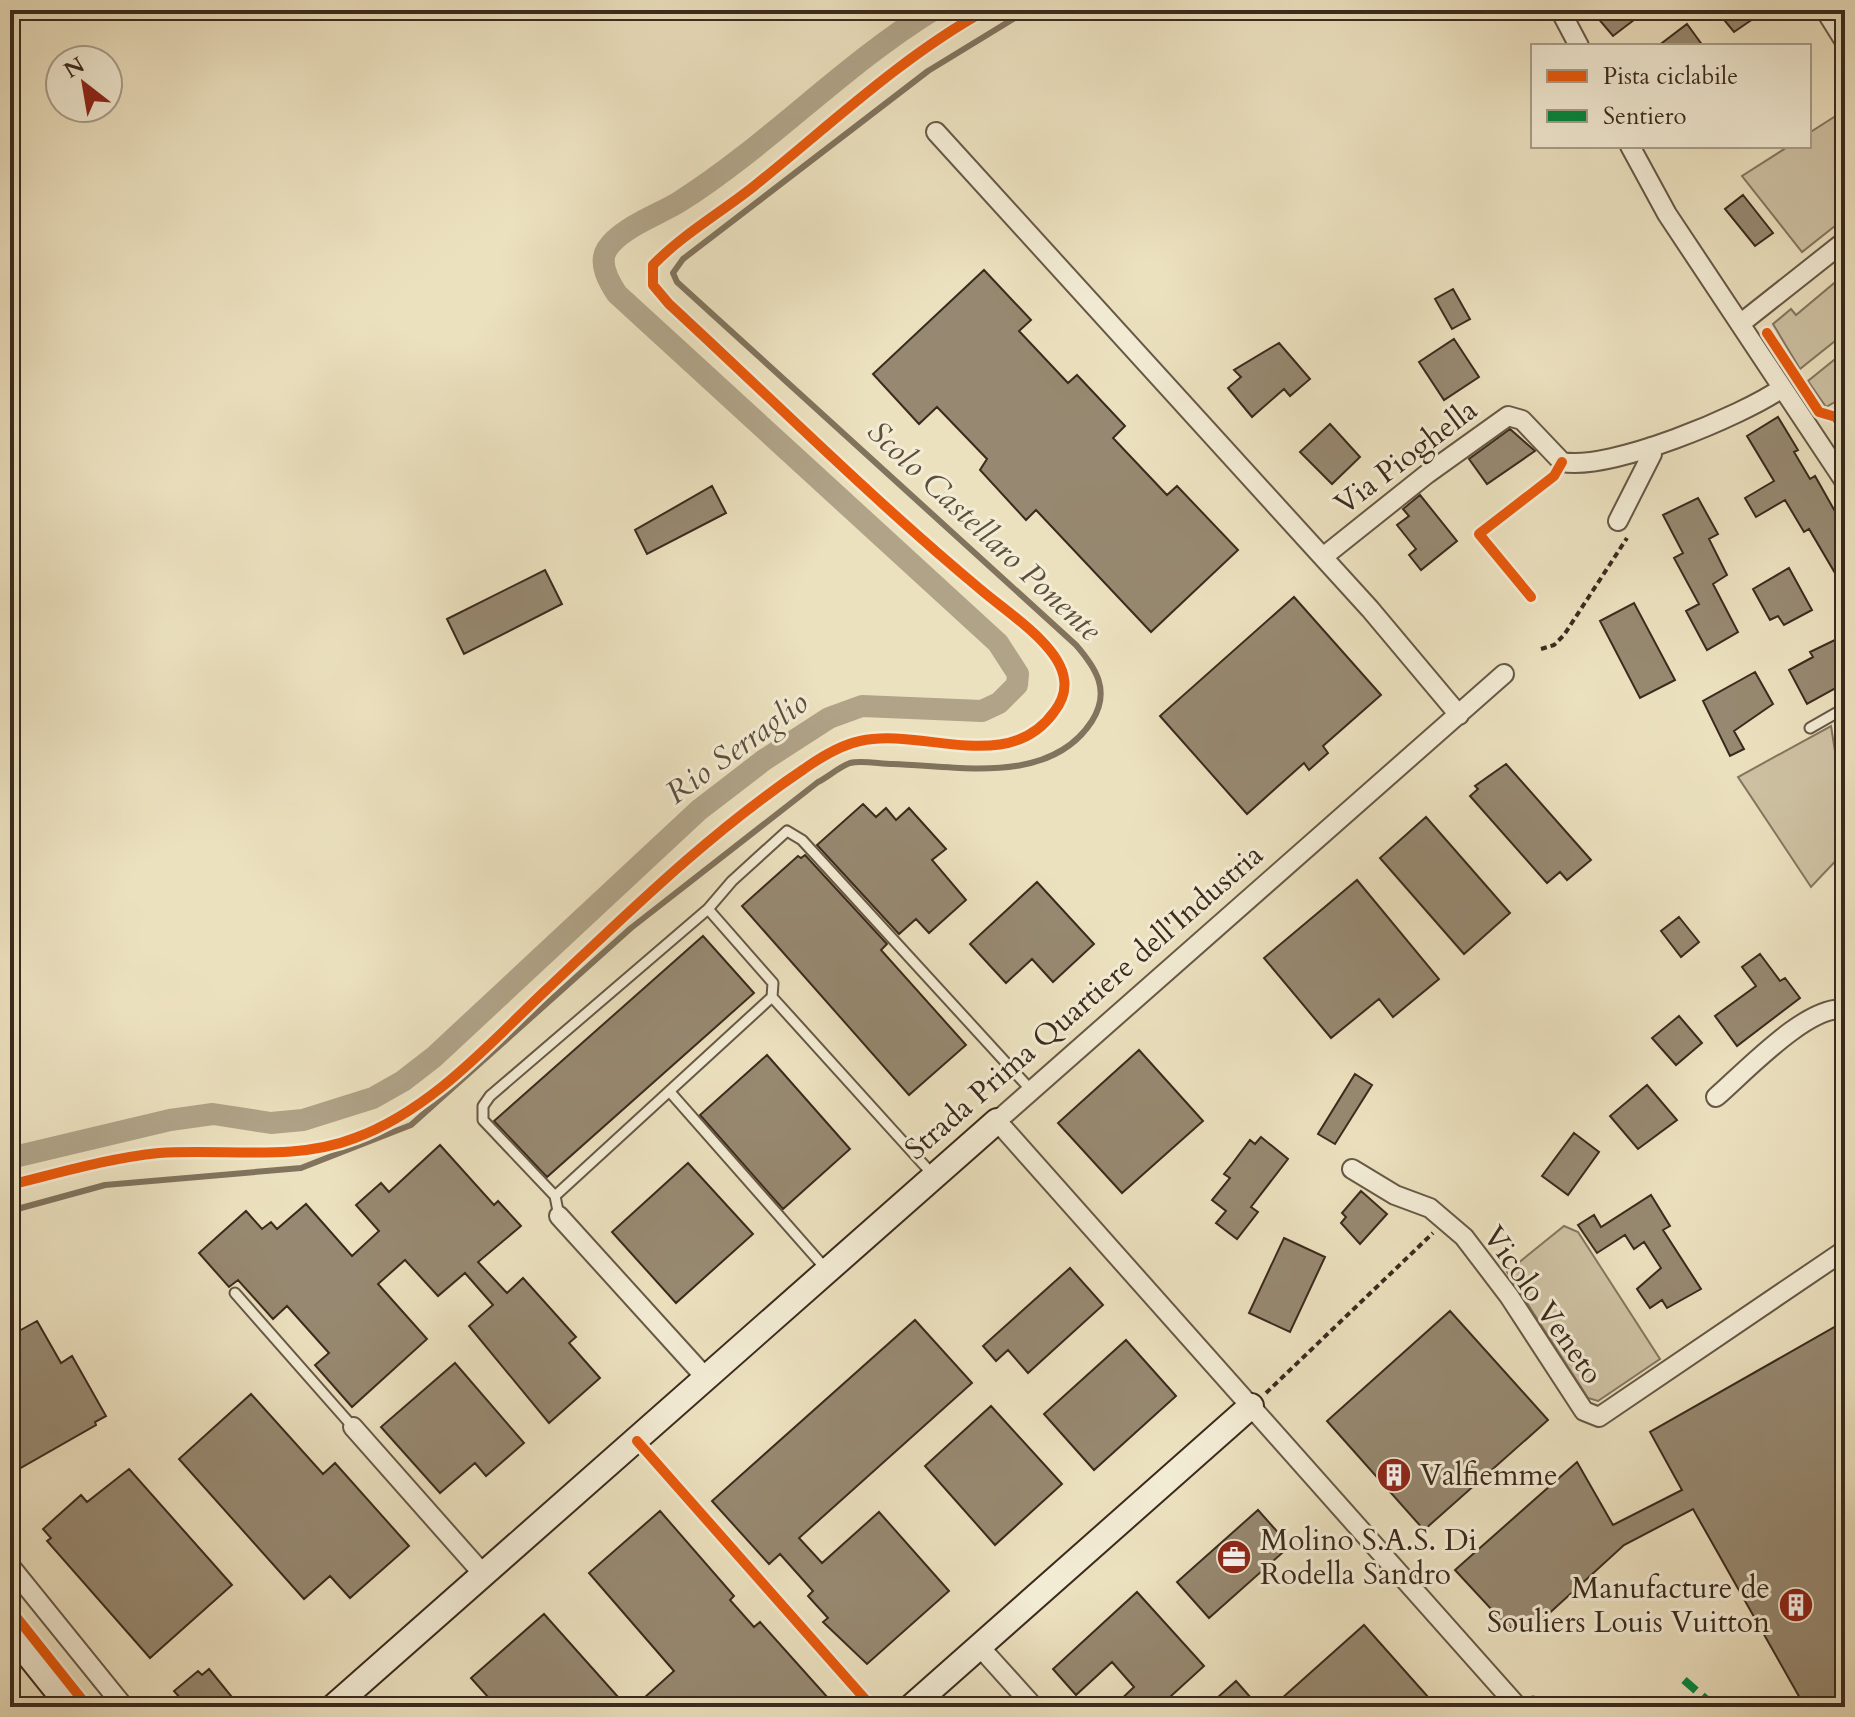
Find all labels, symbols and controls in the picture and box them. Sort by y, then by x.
north arrow [44,44,124,124]
legend [1531,44,1811,148]
text: N [58,50,90,85]
text: Pista ciclabile [1603,60,1738,93]
text: Sentiero [1603,100,1687,133]
street label: Via Pioghella [1326,390,1486,524]
water label: Scolo Castellaro Ponente [857,411,1111,652]
water label: Rio Serraglio [657,681,817,815]
street label: Strada Prima Quartiere dell'Industria [896,835,1272,1169]
street label: Vicolo Veneto [1473,1218,1613,1392]
place label: Valfiemme [1420,1455,1558,1496]
building icon: Valfiemme [1375,1456,1413,1494]
place label: Molino S.A.S. Di Rodella Sandro [1260,1520,1477,1595]
office icon: Molino S.A.S. Di Rodella Sandro [1215,1538,1253,1576]
place label: Manufacture de Souliers Louis Vuitton [1487,1568,1770,1643]
building icon: Manufacture de Souliers Louis Vuitton [1777,1586,1815,1624]

